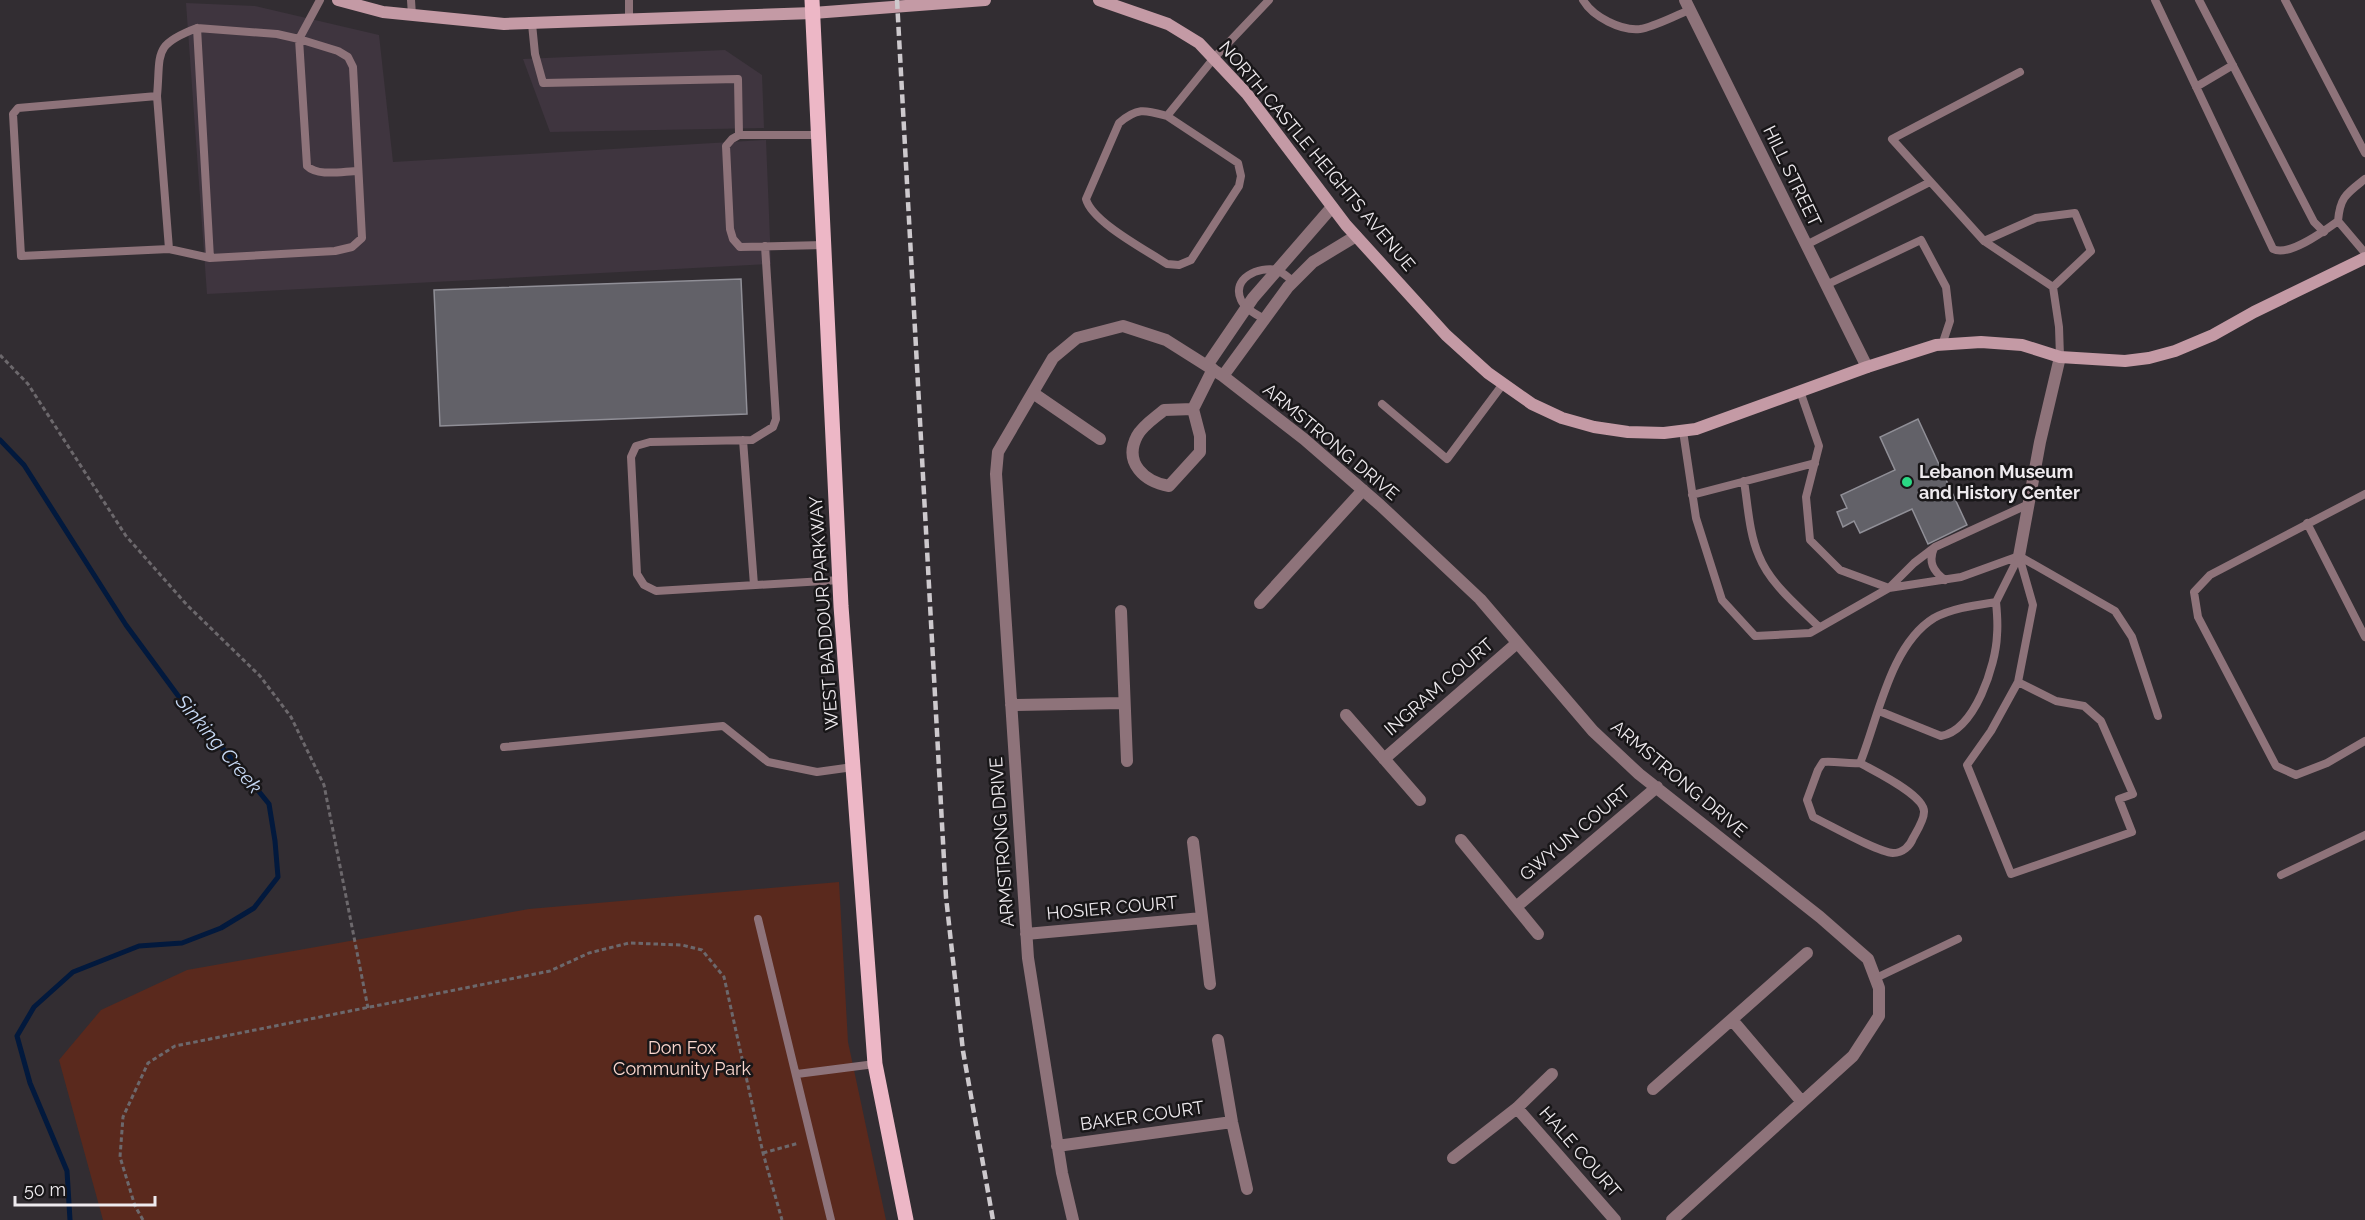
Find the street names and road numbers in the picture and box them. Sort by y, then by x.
street label: NORTH CASTLE HEIGHTS AVENUE [1215,37,1420,275]
street label: HILL STREET [1759,122,1826,230]
street label: ARMSTRONG DRIVE [1259,379,1403,504]
street label: WEST BADDOUR PARKWAY [805,495,842,731]
street label: INGRAM COURT [1380,634,1497,740]
street label: ARMSTRONG DRIVE [1607,716,1751,841]
street label: ARMSTRONG DRIVE [985,756,1018,928]
street label: GWYUN COURT [1515,781,1634,885]
street label: HOSIER COURT [1046,891,1178,924]
street label: BAKER COURT [1079,1096,1205,1135]
street label: HALE COURT [1535,1102,1626,1201]

